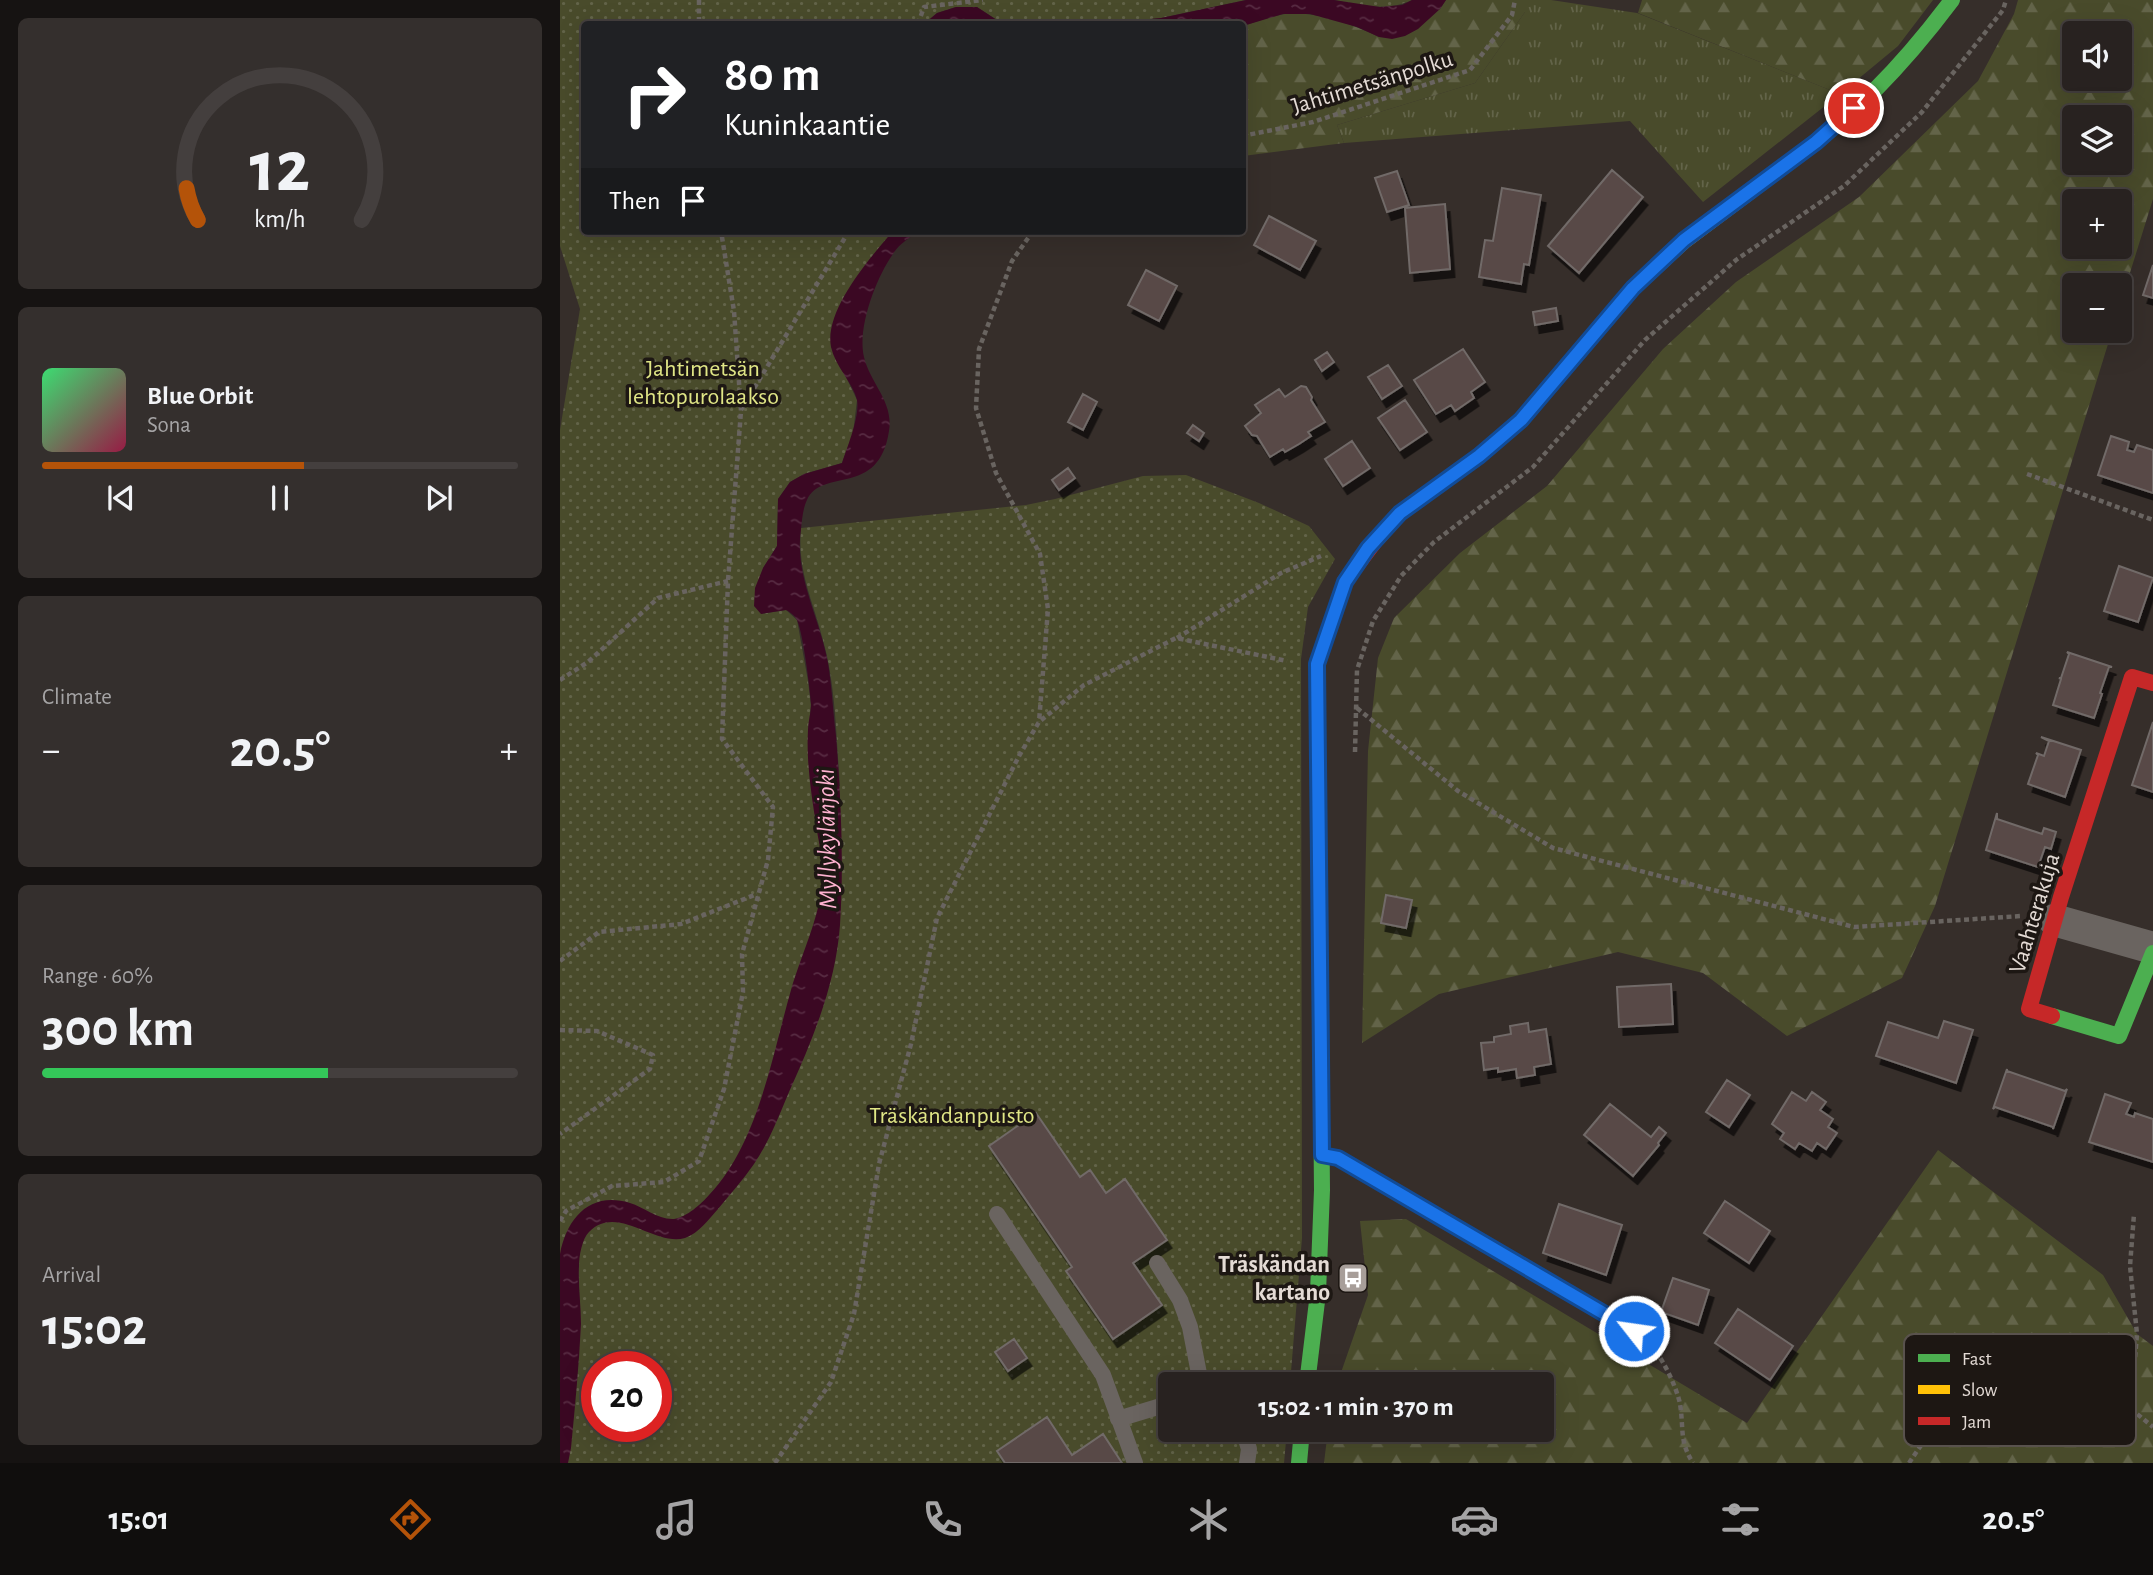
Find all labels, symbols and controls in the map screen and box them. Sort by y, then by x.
map controls [2062,21,2132,343]
button: sound [2062,21,2132,91]
street label: Jahtimetsänpolku [1289,47,1456,119]
icon: right [609,49,700,140]
text: 80 m [724,51,821,100]
pin [1824,78,1884,138]
icon: arrive [1835,89,1873,127]
button: layers [2062,105,2132,175]
text: Kuninkaantie [724,109,890,141]
text: 12 [250,132,310,205]
icon: arrive [674,182,712,220]
text: Then [609,188,660,214]
button: + [2062,189,2132,259]
text: km/h [254,206,306,231]
button: − [2062,273,2132,343]
park label: Jahtimetsän lehtopurolaakso [627,357,779,409]
text: Blue Orbit [147,383,253,409]
text: Sona [147,414,191,437]
icon: previous [102,479,140,517]
icon: pause [261,479,299,517]
icon: next [420,479,458,517]
text: Climate [42,686,112,709]
text: 20.5° [229,724,331,776]
text: − [42,732,60,770]
text: + [500,732,518,770]
water label: Myllykylänjoki [813,768,841,909]
street label: Vaahterakuja [2005,850,2065,976]
text: Range · 60% [42,965,153,988]
text: 300 km [42,1003,194,1055]
park label: Träskändanpuisto [869,1104,1035,1128]
place label: Träskändan kartano [1218,1253,1330,1305]
bus stop icon: Träskändan kartano [1336,1261,1370,1295]
text: Arrival [42,1264,101,1287]
position arrow [1597,1294,1671,1368]
text: 15:02 [42,1302,147,1354]
legend [1904,1334,2136,1446]
text: Fast [1962,1350,1992,1369]
speed limit sign: 20 [581,1351,672,1442]
text: Slow [1962,1381,1998,1400]
text: 15:02 · 1 min · 370 m [1258,1394,1454,1420]
text: Jam [1962,1413,1991,1432]
icon: directions [386,1495,435,1544]
icon: music [652,1495,701,1544]
icon: phone [918,1495,967,1544]
icon: climate [1184,1495,1233,1544]
icon: car [1450,1495,1499,1544]
icon: filters [1716,1495,1765,1544]
text: 15:01 [108,1503,169,1535]
text: 20.5° [1982,1503,2044,1535]

